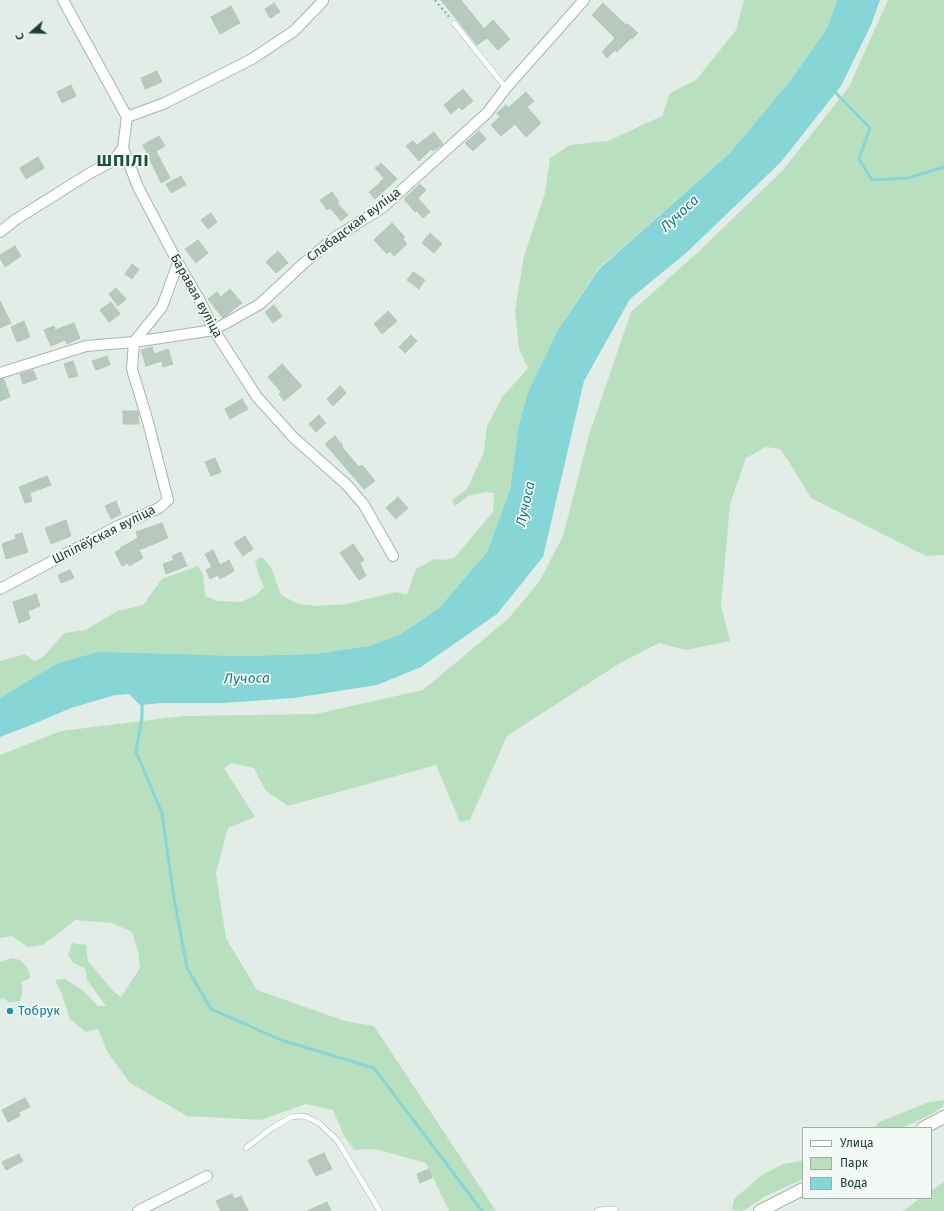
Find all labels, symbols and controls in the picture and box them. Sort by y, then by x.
north arrow [12,12,52,52]
text: С [13,31,27,41]
district label: ШПІЛІ [97,151,149,171]
street label: Слабадская вуліца [304,185,404,265]
water label: Лучоса [657,192,703,236]
street label: Баравая вуліца [167,251,225,341]
water label: Лучоса [513,480,539,528]
street label: Шпілёўская вуліца [50,502,158,568]
water label: Лучоса [224,670,270,688]
place label: Тобрук [18,1003,60,1019]
marker: Тобрук [5,1006,15,1016]
legend [802,1127,932,1199]
text: Улица [840,1136,874,1150]
text: Парк [840,1156,868,1170]
text: Вода [840,1176,867,1190]

